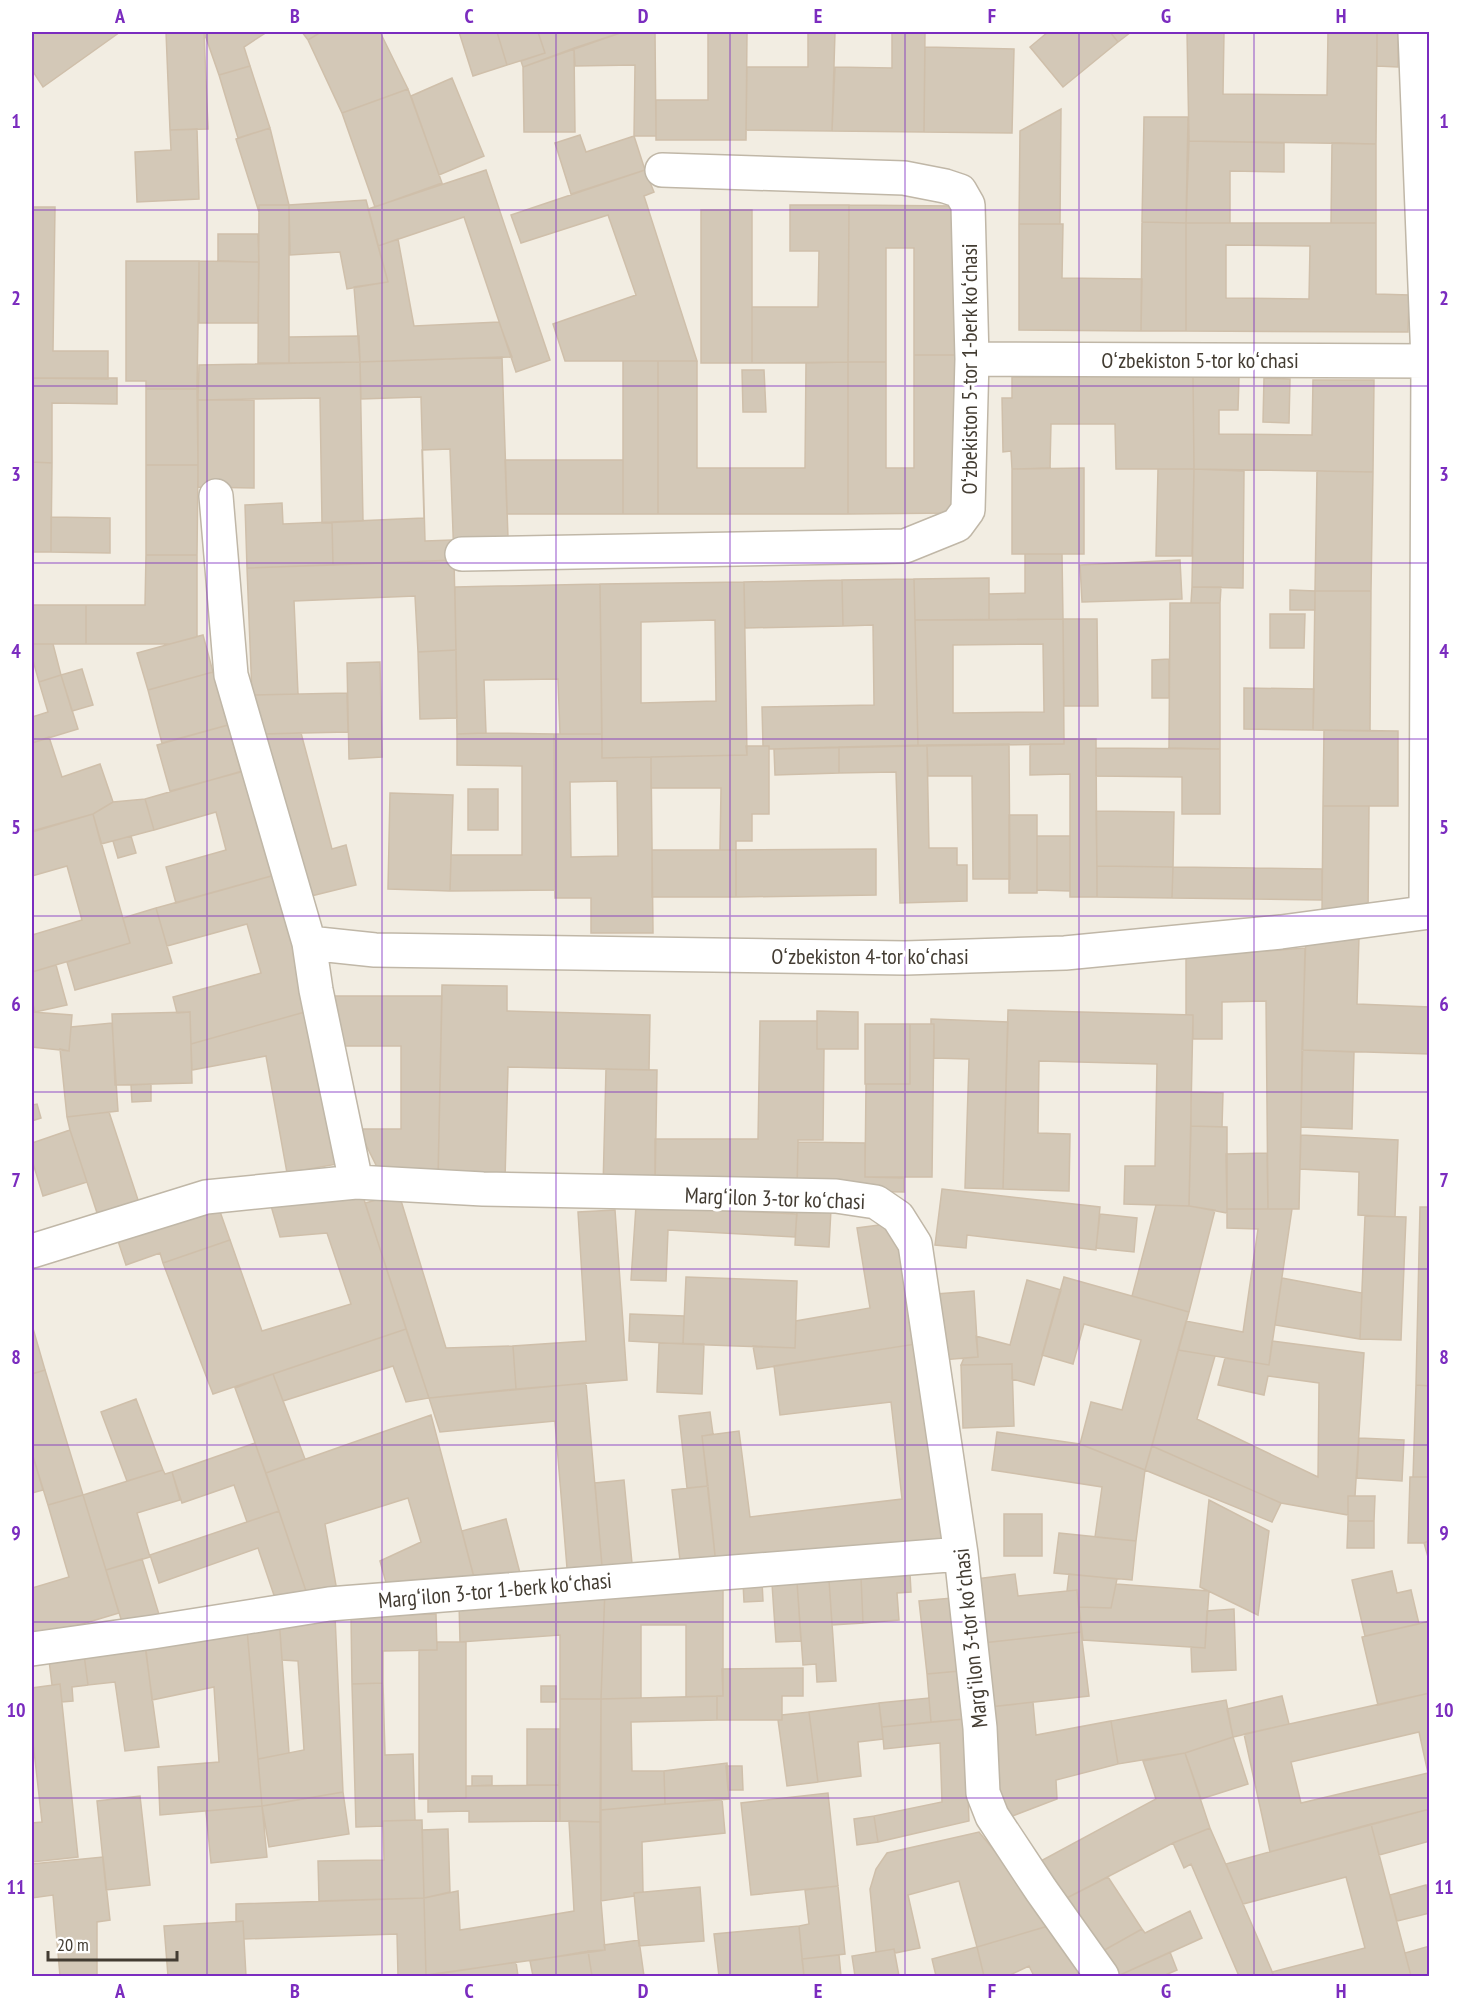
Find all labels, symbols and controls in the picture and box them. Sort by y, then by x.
text: A [114,3,126,29]
text: B [290,3,300,29]
text: C [464,3,474,29]
text: D [638,3,649,29]
text: E [814,3,822,29]
text: F [988,3,996,29]
text: G [1161,3,1171,29]
text: H [1336,3,1346,29]
text: 1 [11,108,21,134]
text: 1 [1439,108,1449,134]
street label: Oʻzbekiston 5-tor 1-berk koʻchasi [955,243,983,495]
text: 2 [11,285,21,311]
text: 2 [1439,285,1449,311]
street label: Oʻzbekiston 5-tor koʻchasi [1101,346,1299,374]
text: 3 [11,461,21,487]
text: 3 [1439,461,1449,487]
text: 4 [11,638,21,664]
text: 4 [1439,638,1449,664]
text: 5 [11,814,21,840]
text: 5 [1439,814,1449,840]
street label: Oʻzbekiston 4-tor koʻchasi [771,942,969,970]
text: 6 [11,991,21,1017]
text: 6 [1439,991,1449,1017]
text: 7 [11,1167,21,1193]
text: 7 [1439,1167,1449,1193]
street label: Margʻilon 3-tor koʻchasi [684,1181,866,1215]
text: 8 [11,1344,21,1370]
text: 8 [1439,1344,1449,1370]
text: 9 [11,1520,21,1546]
text: 9 [1439,1520,1449,1546]
street label: Margʻilon 3-tor koʻchasi [947,1547,993,1729]
street label: Margʻilon 3-tor 1-berk koʻchasi [377,1566,613,1614]
text: 10 [6,1697,26,1723]
text: 10 [1434,1697,1454,1723]
text: 11 [6,1874,26,1900]
text: 11 [1434,1874,1454,1900]
scale bar [48,1924,177,1962]
text: 20 m [57,1933,89,1956]
text: A [114,1978,126,2004]
text: B [290,1978,300,2004]
text: C [464,1978,474,2004]
text: D [638,1978,649,2004]
text: E [814,1978,822,2004]
text: F [988,1978,996,2004]
text: G [1161,1978,1171,2004]
text: H [1336,1978,1346,2004]

